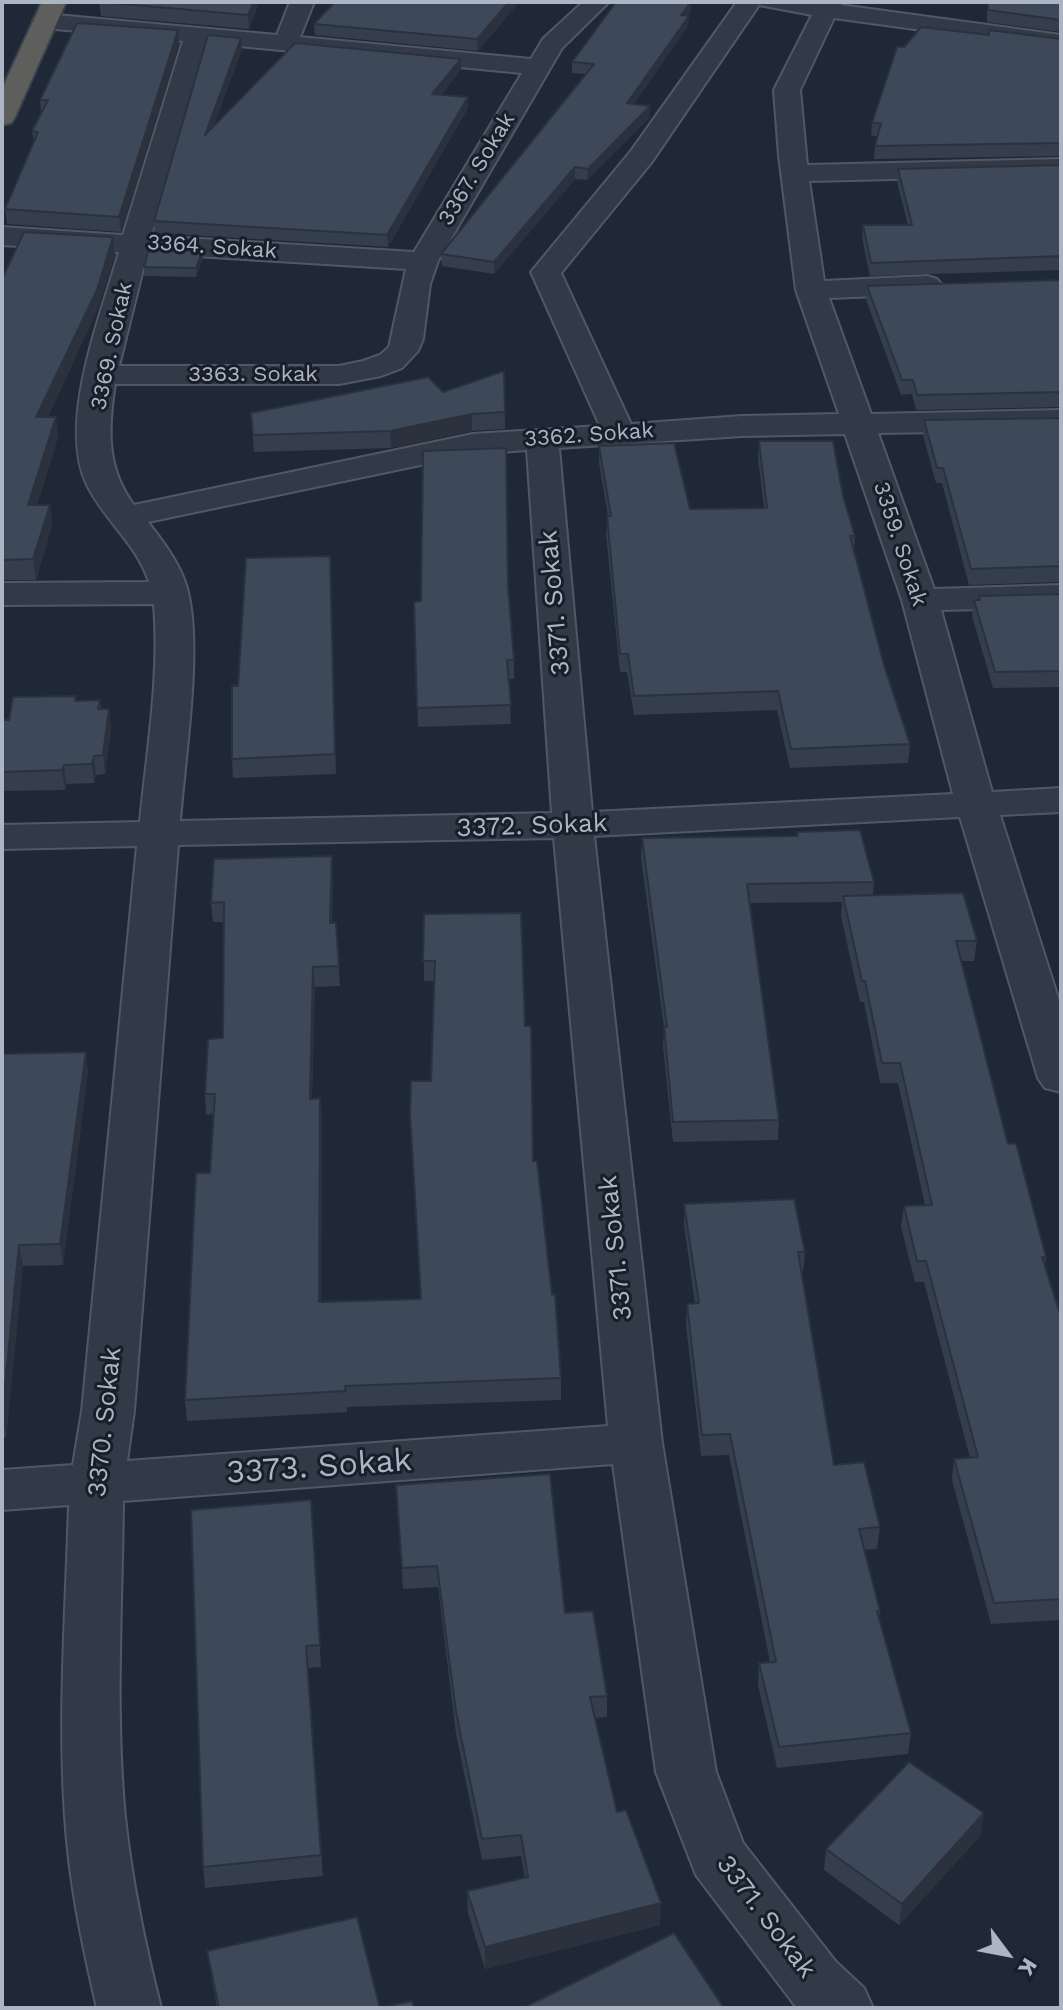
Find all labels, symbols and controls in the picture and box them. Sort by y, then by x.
street label: 3367. Sokak [433,108,521,230]
street label: 3364. Sokak [146,229,278,265]
street label: 3369. Sokak [86,280,138,412]
street label: 3363. Sokak [188,362,318,388]
street label: 3362. Sokak [523,417,655,453]
street label: 3359. Sokak [867,478,933,610]
street label: 3371. Sokak [533,529,577,677]
street label: 3372. Sokak [456,808,608,844]
street label: 3371. Sokak [593,1174,639,1322]
street label: 3370. Sokak [82,1345,128,1499]
street label: 3373. Sokak [225,1441,413,1493]
street label: 3371. Sokak [710,1849,822,1985]
north arrow [967,1914,1047,1994]
text: K [1013,1954,1042,1980]

